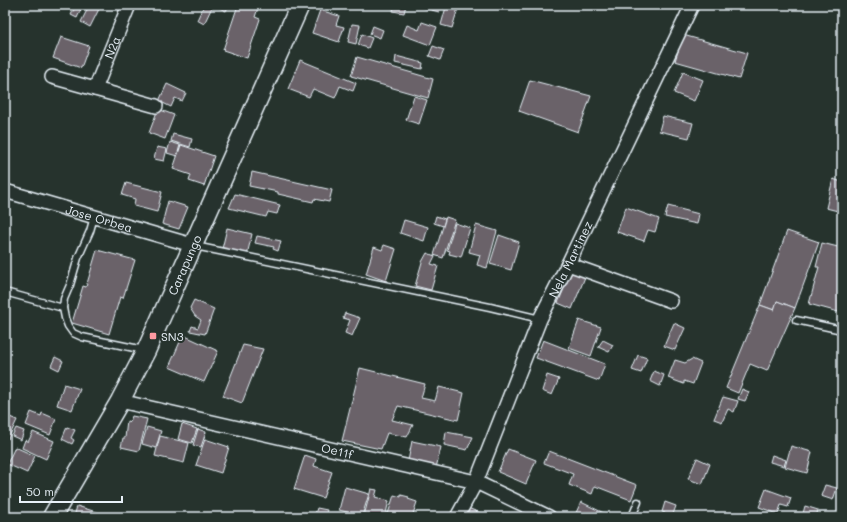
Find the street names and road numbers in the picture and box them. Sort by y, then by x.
street label: N2a [100,34,124,61]
street label: Jose Orbea [64,201,135,235]
street label: Nela Martinez [544,218,596,300]
street label: Carapungo [164,232,205,298]
street label: Oe11f [320,439,355,462]

